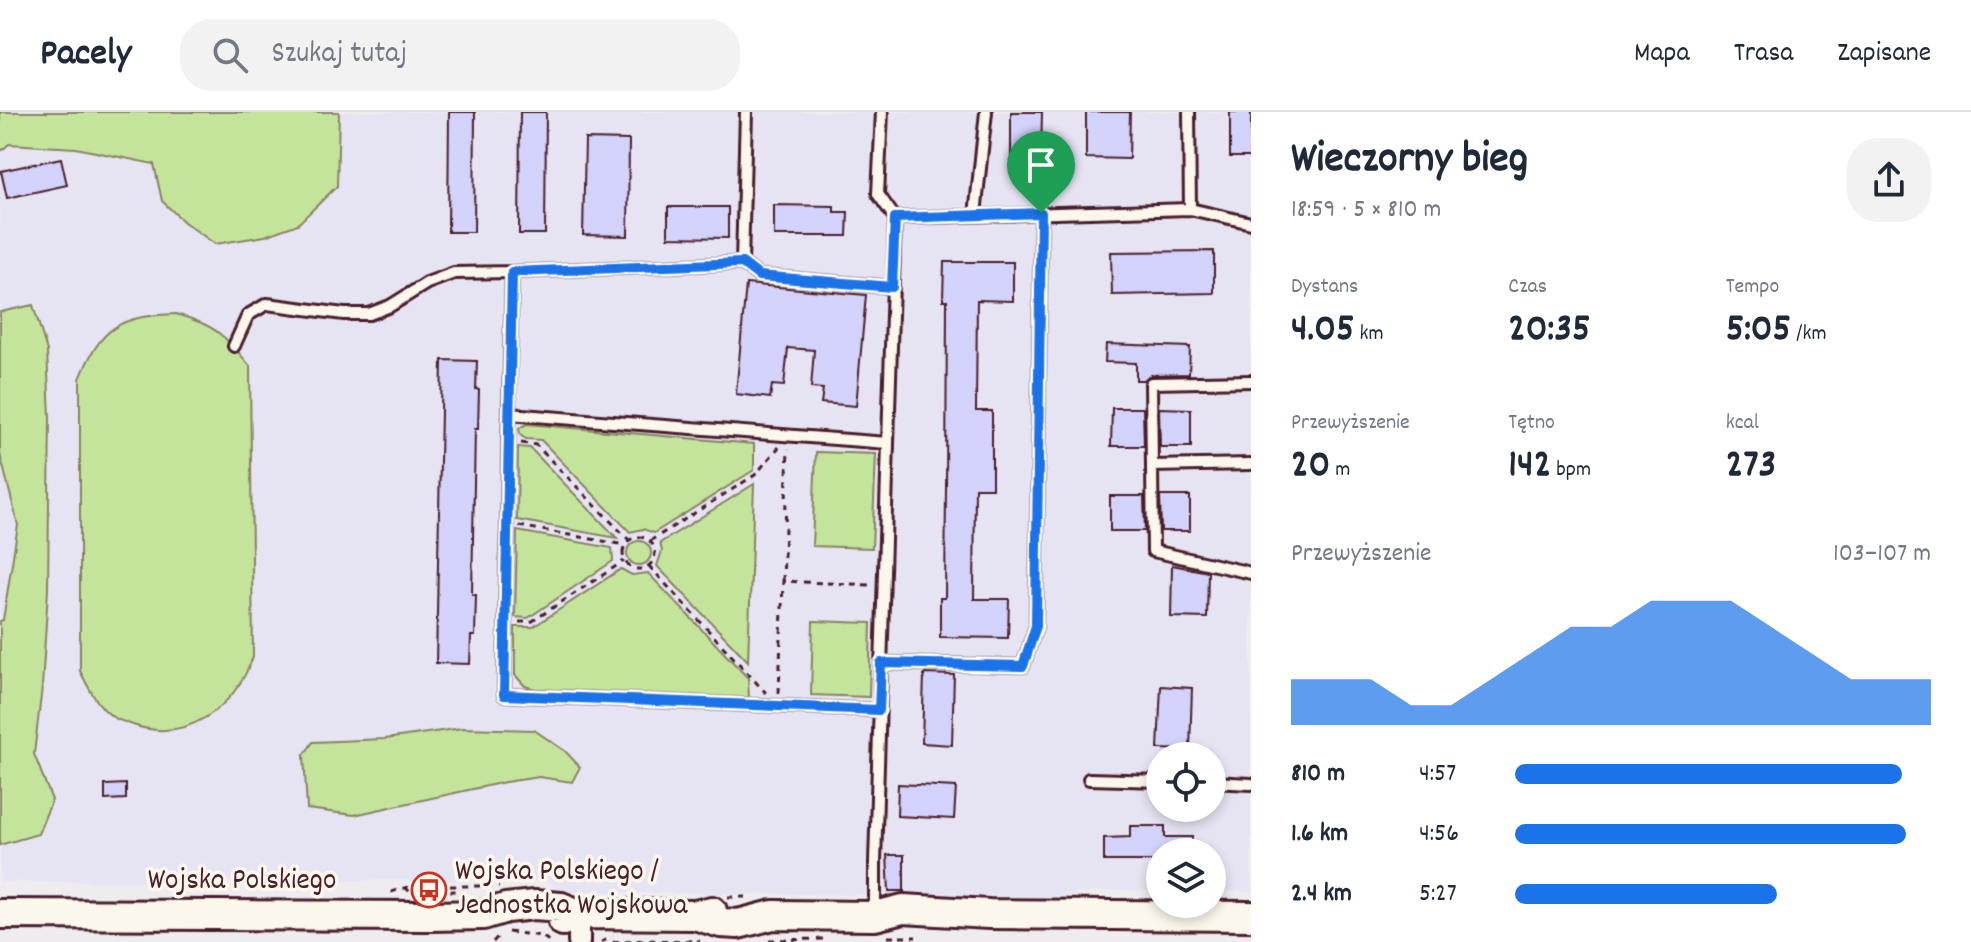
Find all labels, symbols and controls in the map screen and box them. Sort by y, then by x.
search box [180,19,740,91]
text: Pacely [40,28,132,83]
icon: search [208,33,252,77]
text: Szukaj tutaj [272,34,407,77]
text: Mapa [1634,35,1690,75]
text: Trasa [1734,35,1793,75]
text: Zapisane [1837,35,1931,75]
text: Wieczorny bieg [1291,130,1528,193]
pin [1007,131,1075,213]
button: share [1847,138,1931,222]
icon: arrive [1019,143,1063,187]
text: 18:59 · 5 × 810 m [1291,192,1441,229]
text: Dystans [1291,272,1358,303]
text: Czas [1508,272,1547,303]
text: Tempo [1726,272,1779,303]
text: 4.05 [1291,303,1355,360]
text: 20:35 [1508,303,1591,360]
text: 5:05 [1726,303,1791,360]
text: km [1355,319,1384,350]
text: /km [1791,319,1827,350]
text: Przewyższenie [1291,408,1410,439]
text: Tętno [1508,408,1555,439]
text: kcal [1726,408,1759,439]
text: 20 [1291,439,1330,496]
text: 142 [1508,439,1551,496]
text: 273 [1726,439,1776,496]
text: m [1330,455,1350,486]
text: bpm [1551,455,1591,486]
text: Przewyższenie [1291,536,1431,573]
text: 103–107 m [1833,536,1931,573]
map controls [1146,742,1226,918]
button: locate [1146,742,1226,822]
text: 810 m [1291,756,1345,793]
text: 4:57 [1419,756,1456,793]
text: 1.6 km [1291,816,1348,853]
text: 4:56 [1419,816,1459,853]
button: layers [1146,838,1226,918]
place label: Wojska Polskiego / Jednostka Wojskowa [455,852,688,929]
street label: Wojska Polskiego [148,861,336,904]
bus stop icon: Wojska Polskiego / Jednostka Wojskowa [410,871,448,909]
text: 2.4 km [1291,876,1352,913]
text: 5:27 [1419,876,1457,913]

